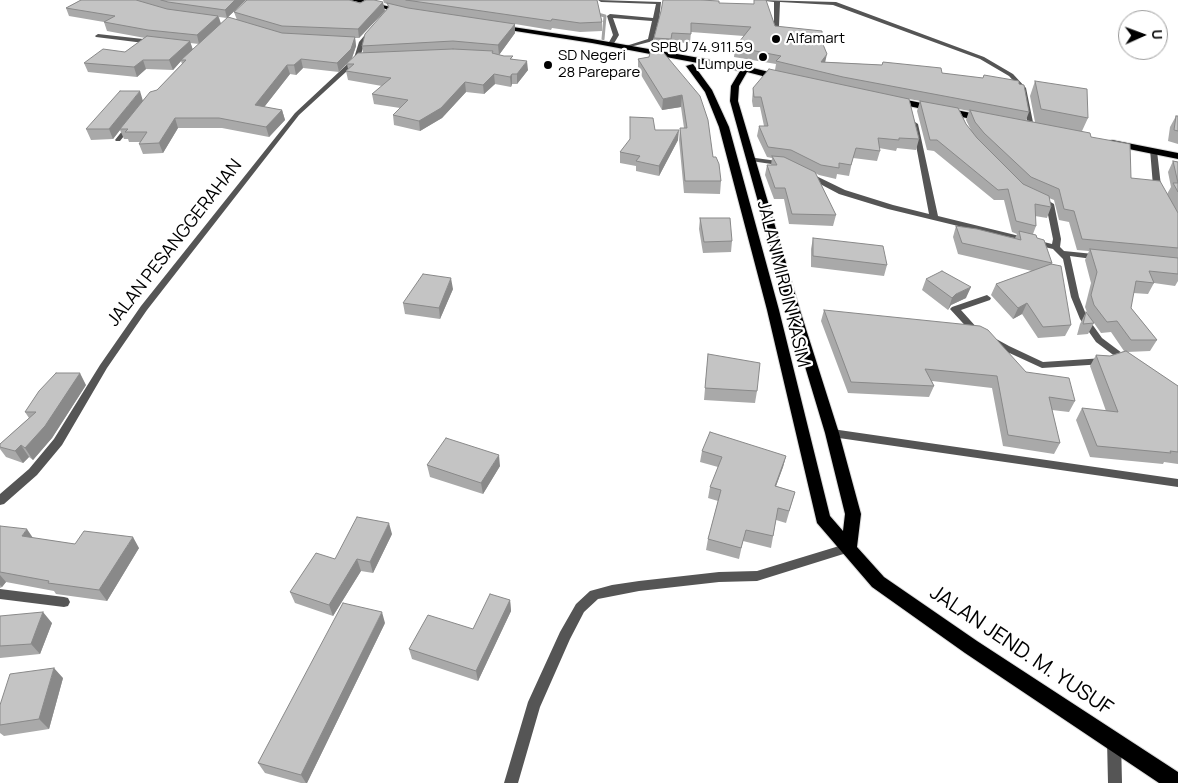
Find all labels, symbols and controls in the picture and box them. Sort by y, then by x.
north arrow [1118,10,1168,60]
text: U [1148,29,1167,40]
place label: Alfamart [786,30,845,48]
marker: Alfamart [770,33,782,45]
place label: SPBU 74.911.59 Lumpue [651,39,753,74]
place label: SD Negeri 28 Parepare [558,47,640,82]
marker: SPBU 74.911.59 Lumpue [757,51,769,63]
marker: SD Negeri 28 Parepare [542,59,554,71]
street label: JALAN PESANGGERAHAN [103,155,247,331]
street label: JALAN MIRDIN KASIM [752,198,814,370]
street label: JALAN JEND. M. YUSUF [925,580,1117,722]

